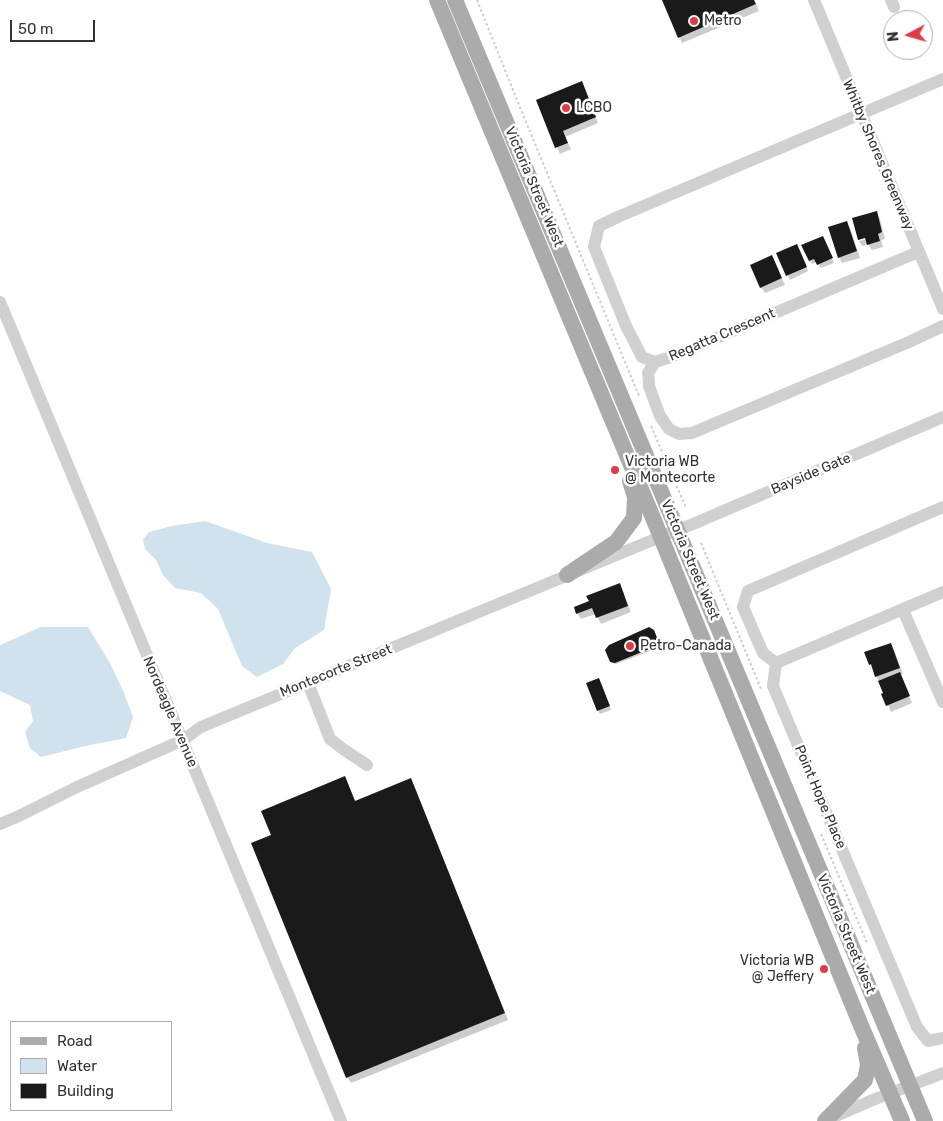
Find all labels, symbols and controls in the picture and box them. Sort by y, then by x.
scale bar [12,10,98,42]
north arrow [883,10,933,60]
place label: Metro [704,13,742,29]
marker: Metro [688,15,700,27]
text: 50 m [18,20,53,38]
text: N [885,31,903,42]
street label: Whitby Shores Greenway [839,77,917,233]
place label: LCBO [576,100,612,116]
marker: LCBO [560,102,572,114]
street label: Victoria Street West [501,124,567,250]
street label: Regatta Crescent [666,305,778,365]
street label: Bayside Gate [769,450,853,498]
place label: Victoria WB @ Montecorte [625,454,715,487]
marker: Victoria WB @ Montecorte [609,464,621,476]
street label: Victoria Street West [657,497,723,623]
place label: Petro-Canada [640,638,731,654]
marker: Petro-Canada [624,640,636,652]
street label: Montecorte Street [278,641,394,701]
street label: Nordeagle Avenue [139,654,201,770]
street label: Point Hope Place [791,743,849,851]
street label: Victoria Street West [813,871,879,997]
place label: Victoria WB @ Jeffery [740,953,814,986]
marker: Victoria WB @ Jeffery [818,963,830,975]
legend [10,1021,172,1111]
text: Road [57,1032,93,1050]
text: Water [57,1057,97,1075]
text: Building [57,1082,114,1100]

